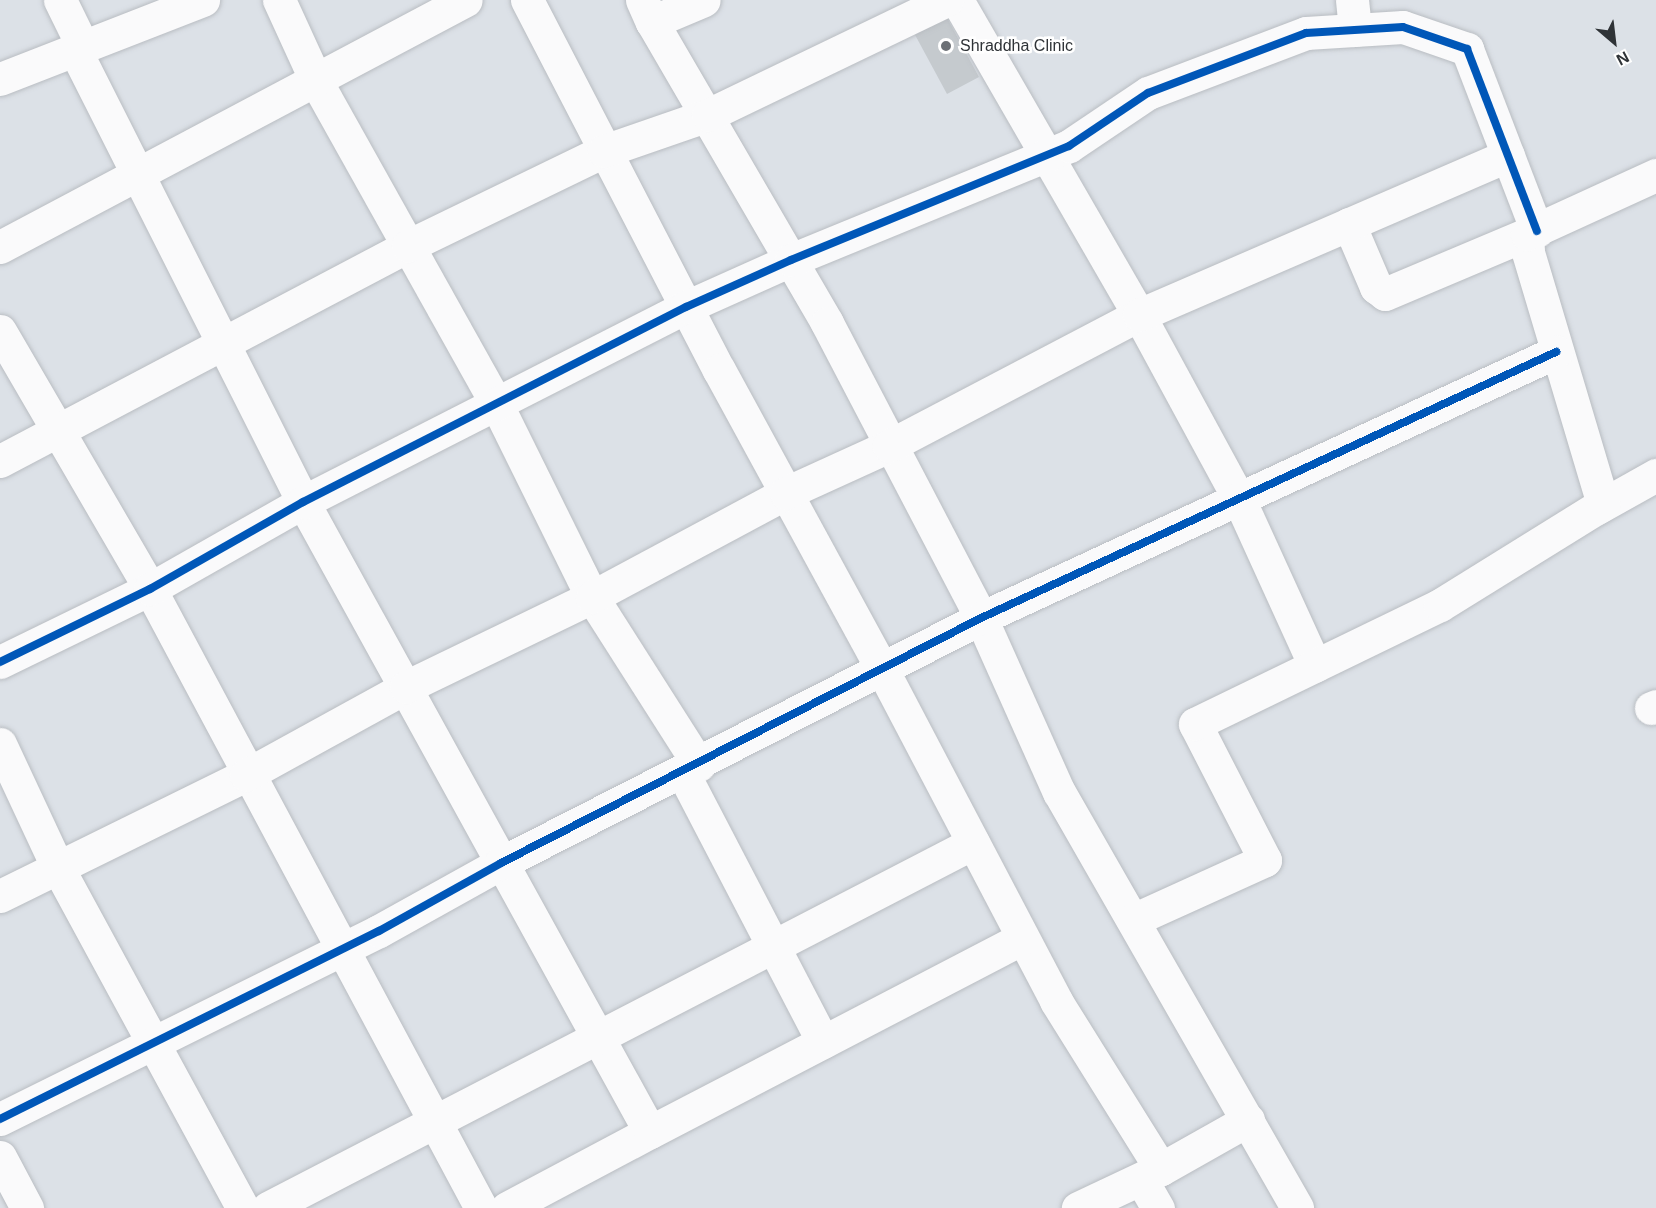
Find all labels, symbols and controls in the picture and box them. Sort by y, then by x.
north arrow [1584,12,1644,72]
place label: Shraddha Clinic [960,36,1073,56]
marker: Shraddha Clinic [937,37,955,55]
text: N [1614,48,1632,69]

